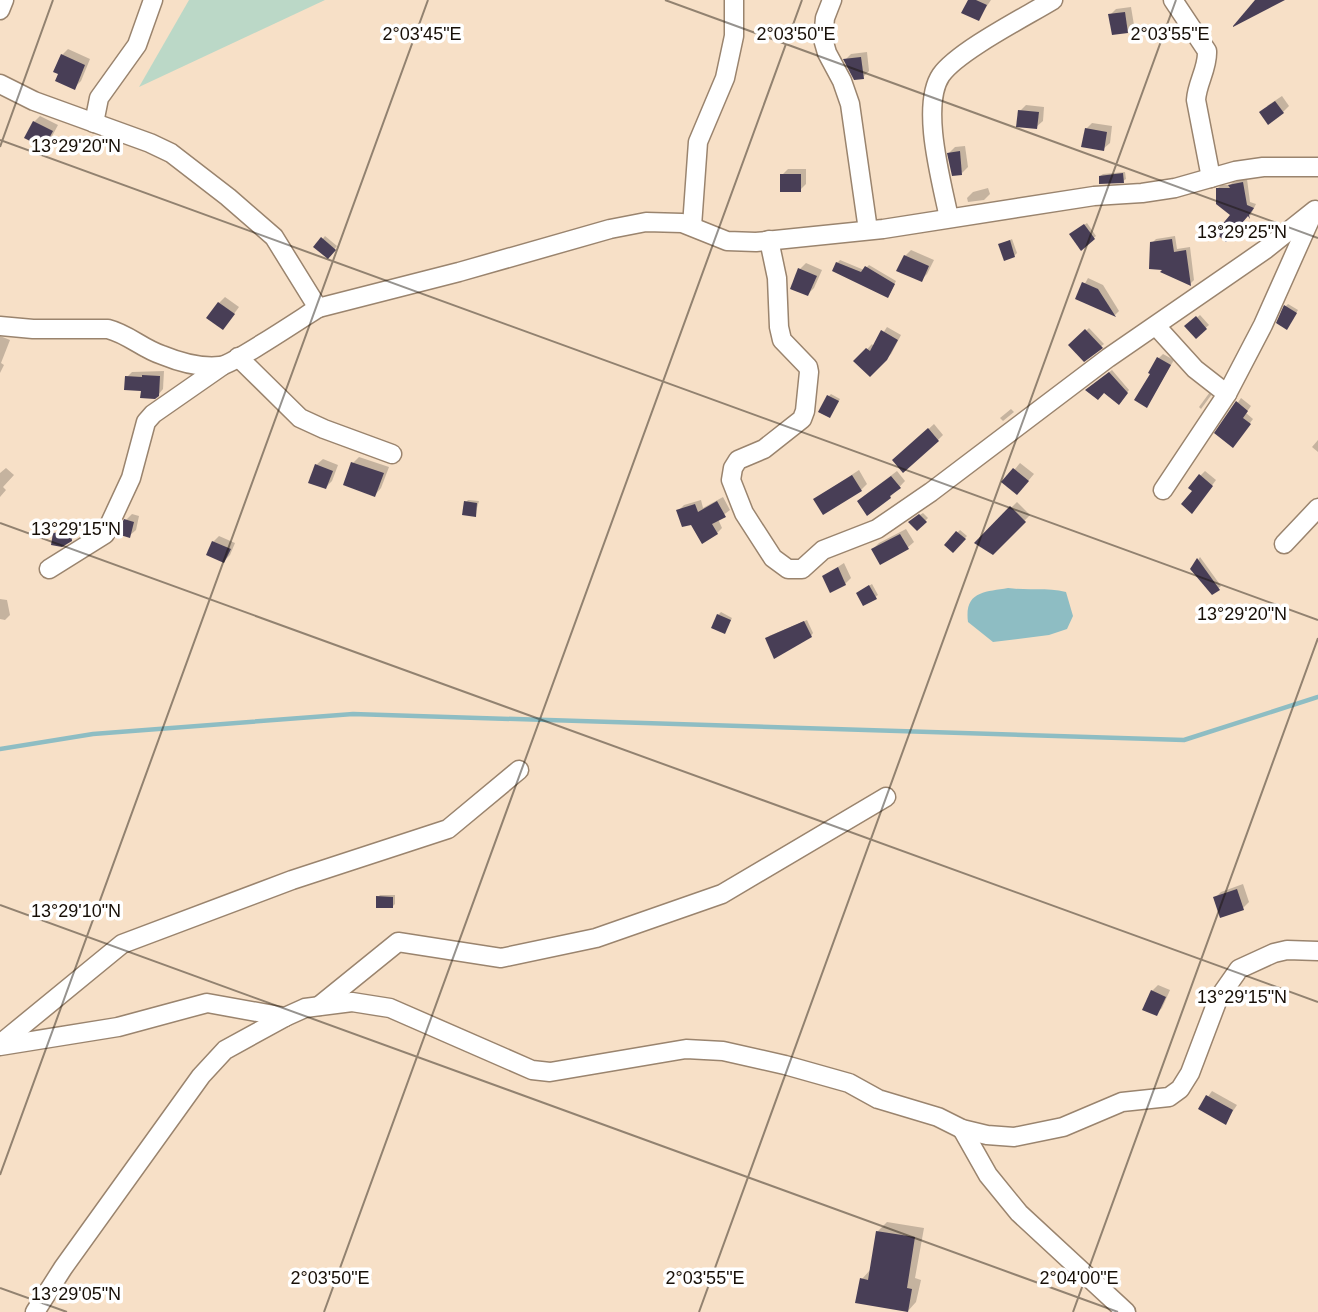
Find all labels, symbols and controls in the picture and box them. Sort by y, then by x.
text: 2°03'45"E [382,24,462,44]
text: 2°03'50"E [756,24,836,44]
text: 2°03'55"E [1130,24,1210,44]
text: 13°29'20"N [31,136,121,156]
text: 13°29'25"N [1197,222,1287,242]
text: 13°29'15"N [31,519,121,539]
text: 13°29'20"N [1197,604,1287,624]
text: 13°29'10"N [31,901,121,921]
text: 13°29'15"N [1197,987,1287,1007]
text: 2°03'50"E [290,1268,370,1288]
text: 2°03'55"E [665,1268,745,1288]
text: 2°04'00"E [1039,1268,1119,1288]
text: 13°29'05"N [31,1284,121,1304]

